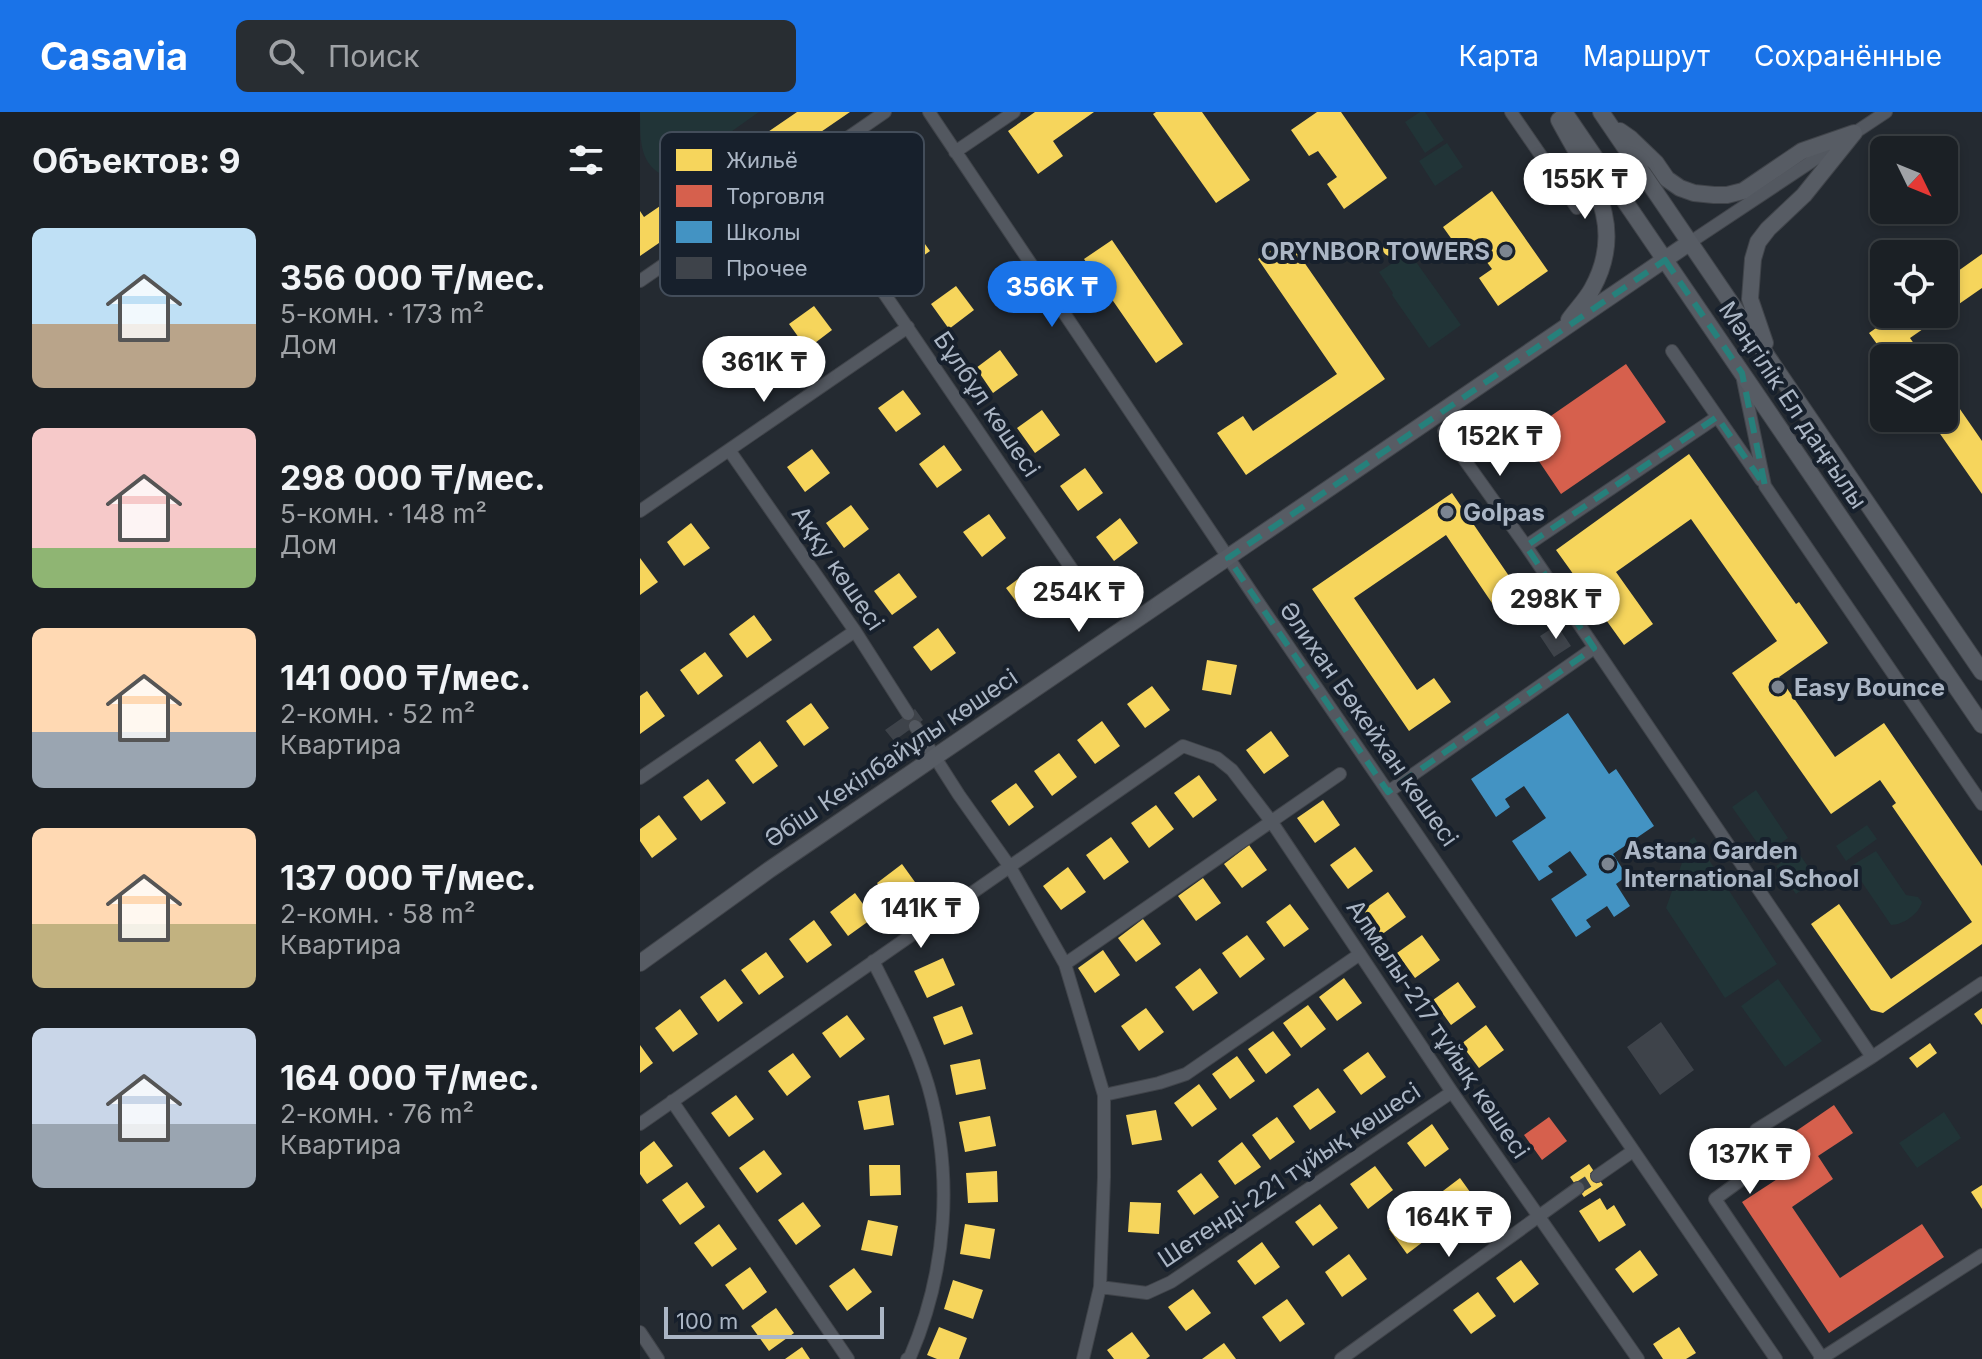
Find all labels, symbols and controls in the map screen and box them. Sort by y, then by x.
search box [236,20,796,92]
text: Casavia [40,33,188,79]
icon: search [264,34,308,78]
text: Поиск [328,38,419,74]
text: Карта [1459,39,1539,73]
text: Маршрут [1583,39,1710,73]
text: Сохранённые [1754,39,1942,73]
legend [660,132,924,296]
north arrow [1870,136,1958,224]
map controls [1870,136,1958,432]
icon: filters [564,138,608,182]
text: Объектов: 9 [32,140,241,181]
text: Жильё [726,147,798,173]
pin: 155K ₸ [1520,153,1650,221]
text: 155K ₸ [1542,163,1628,194]
text: Торговля [726,183,825,209]
text: Школы [726,219,801,245]
place label: ORYNBOR TOWERS [1261,237,1490,266]
button: locate [1870,240,1958,328]
marker: ORYNBOR TOWERS [1497,242,1515,260]
text: Прочее [726,255,808,281]
text: 356 000 ₸/мес. [280,257,546,298]
icon: home [96,260,192,356]
pin: 356K ₸ [987,261,1117,329]
text: 356K ₸ [1006,271,1098,302]
street label: Мәңгілік Ел даңғылы [1713,296,1873,514]
text: 5-комн. · 173 m² [280,298,484,329]
street label: Бұлбұл көшесі [928,326,1046,482]
text: Дом [280,329,337,360]
pin: 361K ₸ [699,336,829,404]
button: layers [1870,344,1958,432]
text: 361K ₸ [720,346,808,377]
pin: 152K ₸ [1435,410,1565,478]
text: 152K ₸ [1457,420,1543,451]
text: 298 000 ₸/мес. [280,457,546,498]
icon: home [96,460,192,556]
text: 5-комн. · 148 m² [280,498,487,529]
place label: Golpas [1463,498,1545,527]
street label: Аққу көшесі [786,500,890,636]
marker: Golpas [1438,503,1456,521]
text: Дом [280,529,337,560]
pin: 254K ₸ [1014,566,1144,634]
pin: 298K ₸ [1491,573,1621,641]
text: 254K ₸ [1033,576,1125,607]
text: 298K ₸ [1510,583,1602,614]
street label: Әлихан Бөкейхан көшесі [1273,596,1465,852]
text: 141 000 ₸/мес. [280,657,531,698]
icon: home [96,660,192,756]
street label: Әбіш Кекілбайұлы көшесі [759,663,1023,853]
place label: Easy Bounce [1794,673,1945,702]
marker: Easy Bounce [1769,678,1787,696]
text: 2-комн. · 52 m² [280,698,475,729]
text: Квартира [280,729,401,760]
place label: Astana Garden International School [1624,836,1859,893]
marker: Astana Garden International School [1599,855,1617,873]
text: 137 000 ₸/мес. [280,857,536,898]
icon: home [96,860,192,956]
pin: 141K ₸ [856,882,986,950]
text: 141K ₸ [880,892,962,923]
street label: Алмалы-217 тұйық көшесі [1340,894,1536,1164]
text: 2-комн. · 58 m² [280,898,475,929]
text: Квартира [280,929,401,960]
text: 164 000 ₸/мес. [280,1057,540,1098]
icon: home [96,1060,192,1156]
street label: Шетенді-221 тұйық көшесі [1152,1076,1426,1274]
text: 2-комн. · 76 m² [280,1098,474,1129]
pin: 137K ₸ [1685,1128,1815,1196]
text: Квартира [280,1129,401,1160]
text: 137K ₸ [1707,1138,1793,1169]
pin: 164K ₸ [1384,1191,1514,1259]
text: 164K ₸ [1405,1201,1493,1232]
scale bar [664,1303,884,1339]
text: 100 m [676,1308,738,1334]

